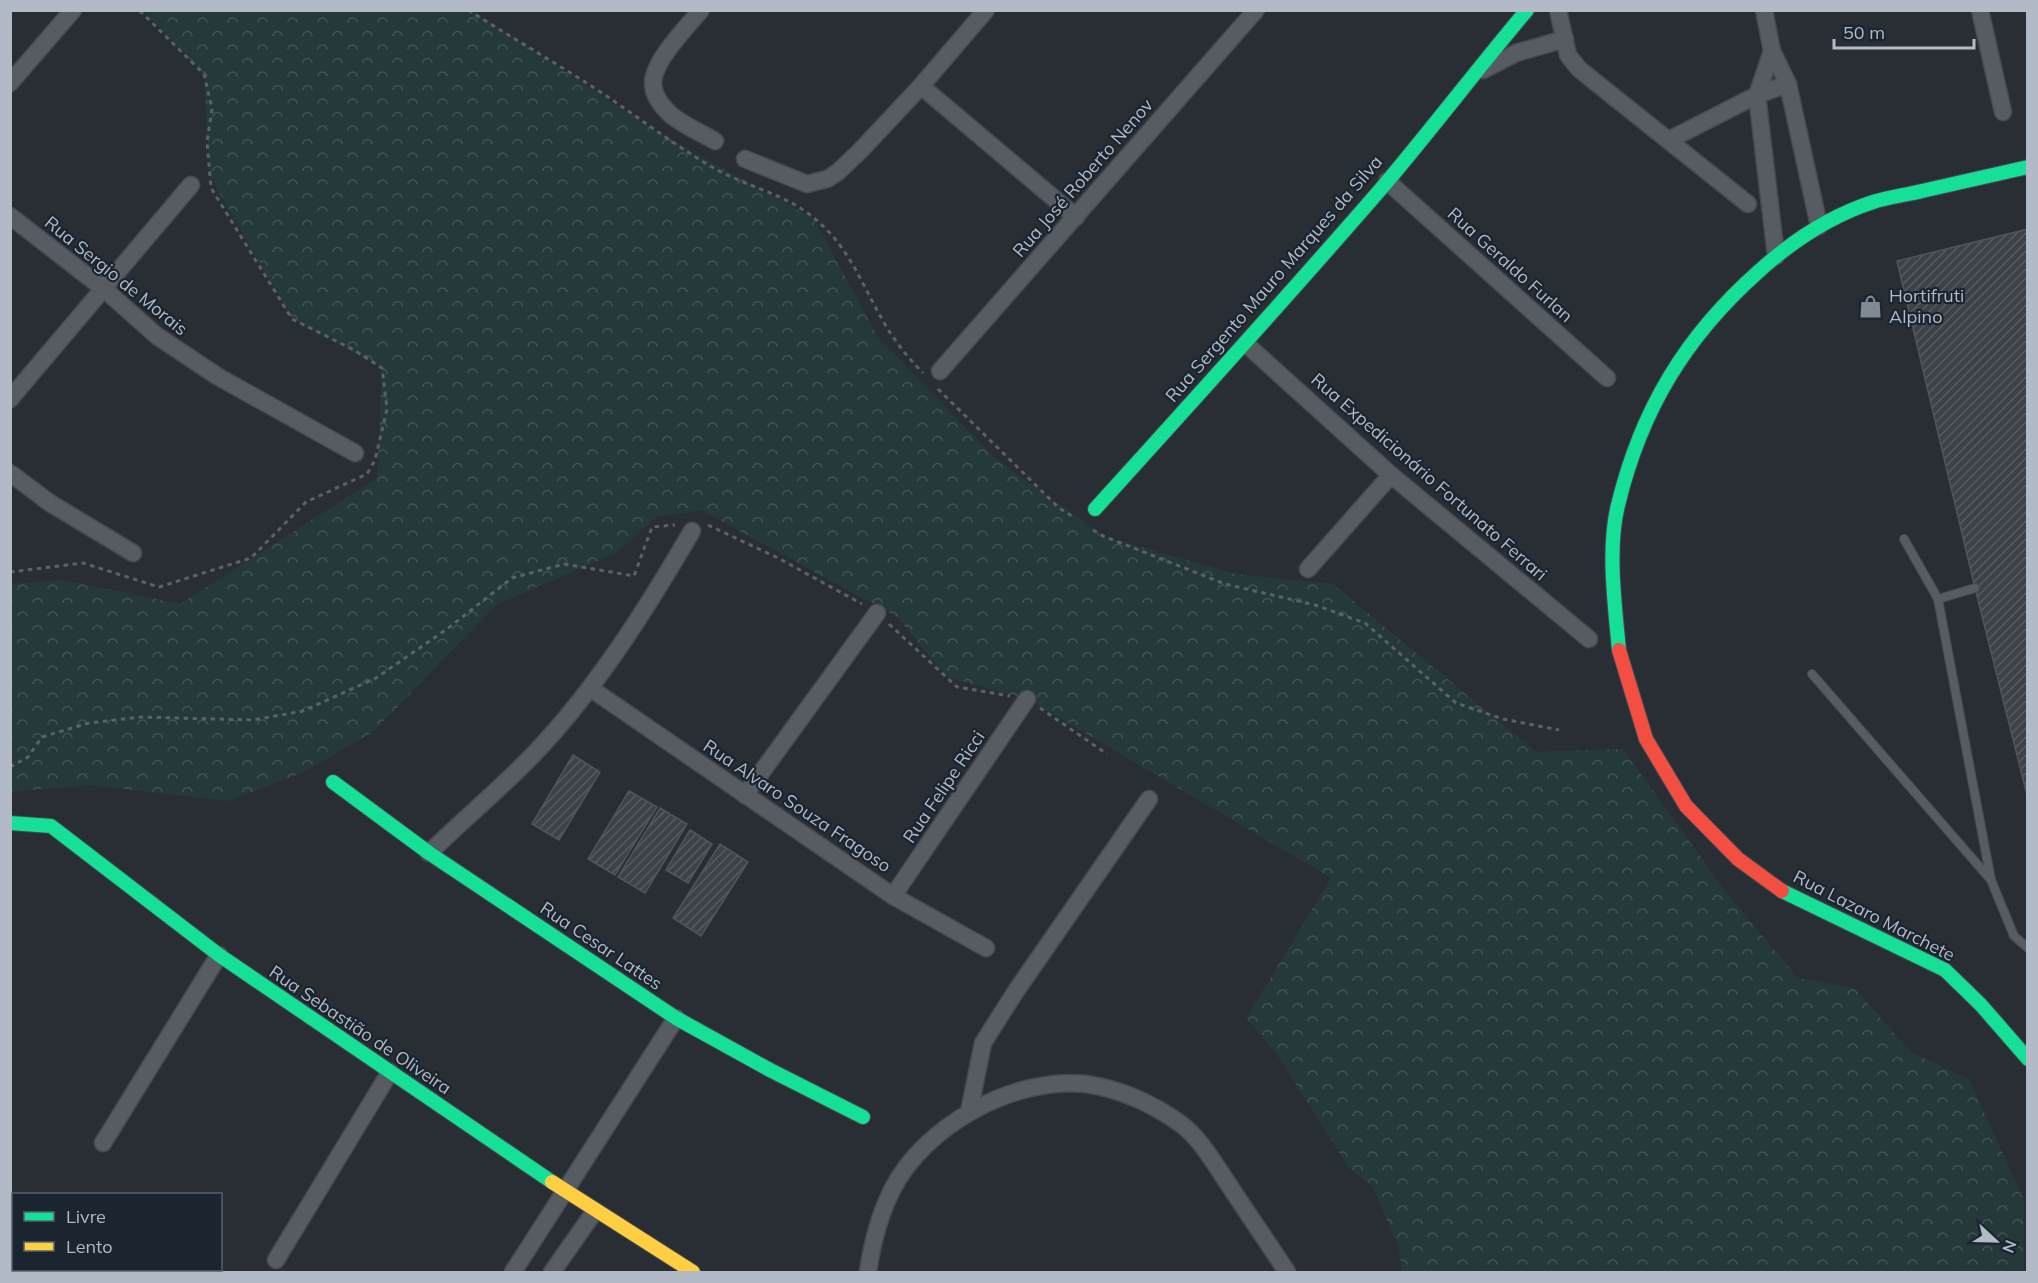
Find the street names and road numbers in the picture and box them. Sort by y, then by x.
street label: Rua José Roberto Nenov [1007,93,1158,262]
street label: Rua Sergento Mauro Marques da Silva [1160,150,1387,407]
street label: Rua Geraldo Furlan [1443,202,1578,327]
street label: Rua Sergio de Morais [40,211,193,340]
street label: Rua Expedicionário Fortunato Ferrari [1307,368,1552,585]
street label: Rua Felipe Ricci [898,726,990,847]
street label: Rua Alvaro Souza Fragoso [699,734,896,877]
street label: Rua Lazaro Marchete [1790,865,1959,966]
street label: Rua Cesar Lattes [536,896,667,995]
street label: Rua Sebastião de Oliveira [265,960,456,1099]

